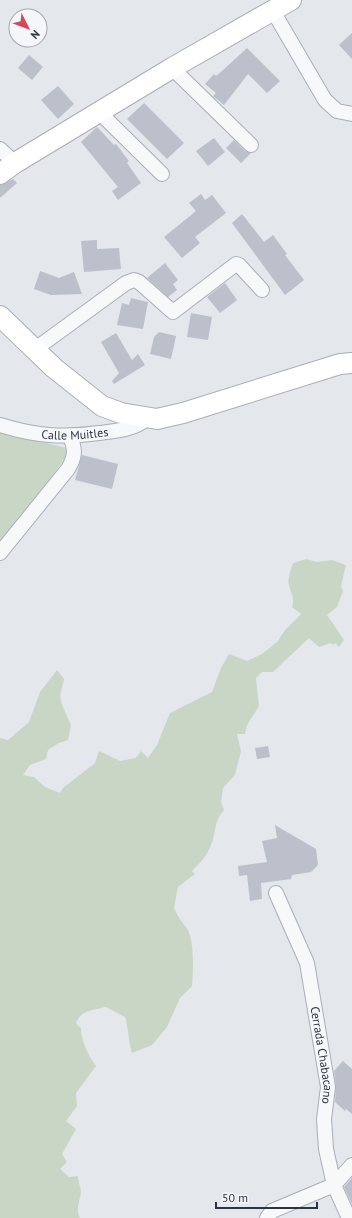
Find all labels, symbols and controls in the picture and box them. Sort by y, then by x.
north arrow [8,8,48,48]
text: N [28,27,43,42]
street label: Calle Muitles [41,424,109,443]
street label: Cerrada Chabacano [307,1005,336,1105]
scale bar [216,1184,317,1210]
text: 50 m [222,1190,248,1205]

